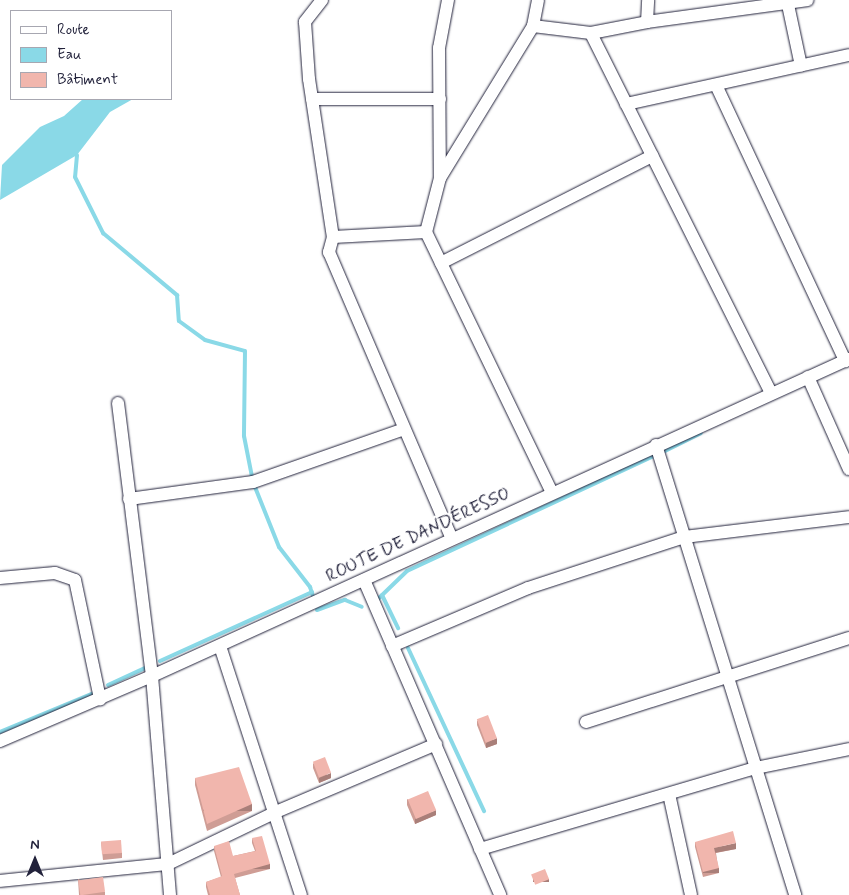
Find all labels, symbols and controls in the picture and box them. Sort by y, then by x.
legend [10,10,172,100]
text: Route [57,20,90,40]
text: Eau [57,45,81,65]
text: Bâtiment [57,70,118,90]
street label: ROUTE DE DANDÉRESSO [323,483,513,587]
north arrow [10,835,60,885]
text: N [30,836,40,854]

